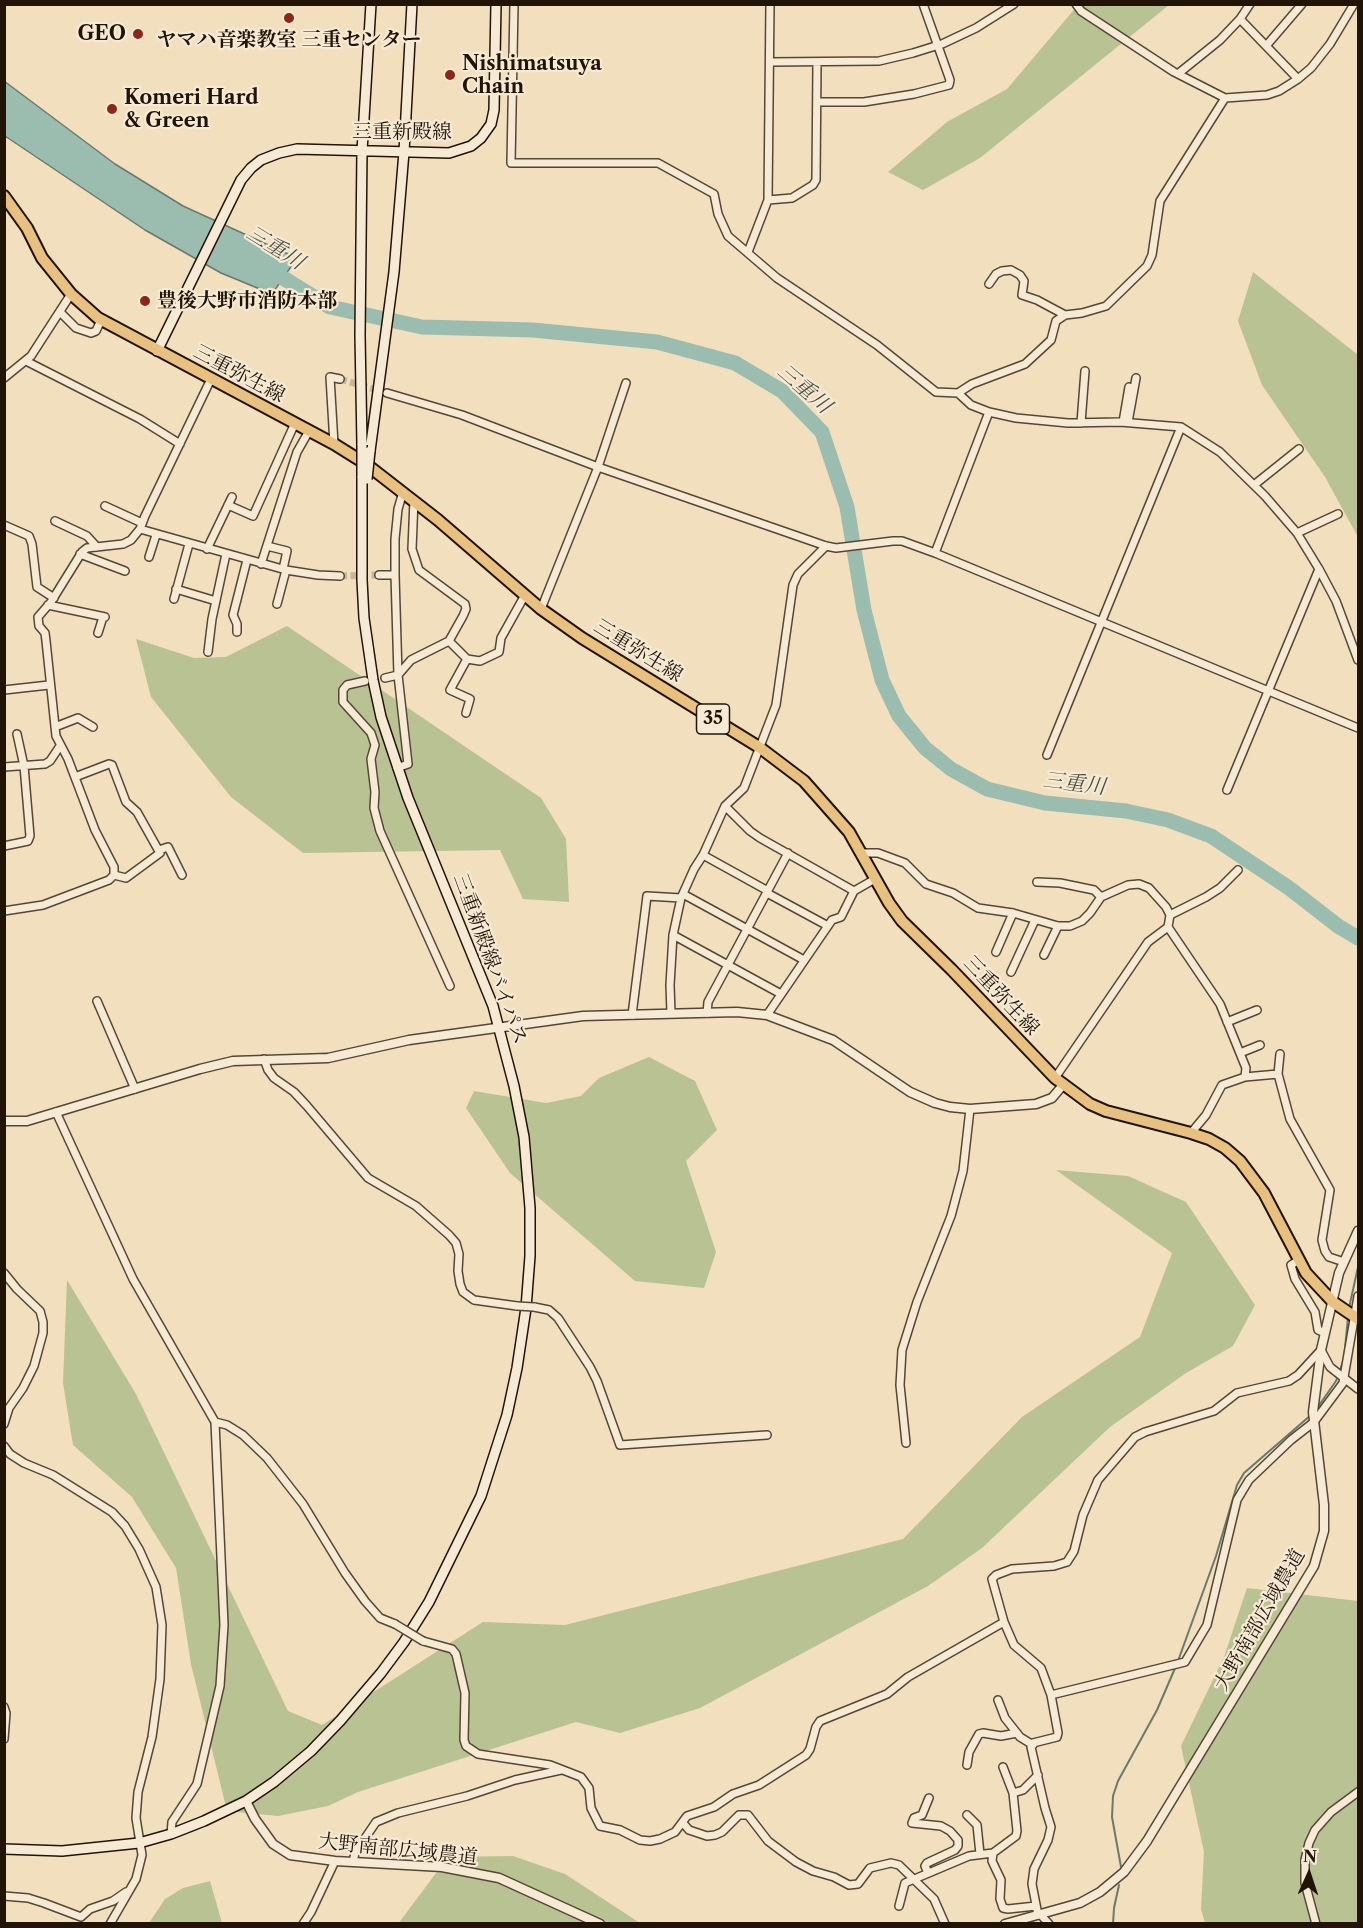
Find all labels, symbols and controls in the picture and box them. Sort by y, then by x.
marker: ヤマハ音楽教室 三重センター [282,11,296,25]
place label: GEO [77,22,126,46]
marker: GEO [131,27,145,41]
place label: ヤマハ音楽教室 三重センター [156,28,422,52]
place label: Nishimatsuya Chain [462,52,602,99]
marker: Nishimatsuya Chain [443,68,457,82]
place label: Komeri Hard & Green [124,86,259,133]
marker: Komeri Hard & Green [105,102,119,116]
street label: 三重新殿線 [352,120,452,144]
water label: 三重川 [242,221,308,275]
place label: 豊後大野市消防本部 [157,289,337,313]
marker: 豊後大野市消防本部 [138,294,152,308]
street label: 三重弥生線 [189,340,289,408]
water label: 三重川 [772,359,836,419]
street label: 三重弥生線 [589,614,687,688]
road number: 35 [696,704,730,734]
water label: 三重川 [1041,768,1107,800]
street label: 三重新殿線バイパス [448,870,532,1048]
street label: 三重弥生線 [958,951,1044,1041]
street label: 大野南部広域農道 [1210,1545,1310,1695]
street label: 大野南部広域農道 [317,1830,479,1870]
north arrow [1279,1844,1339,1904]
text: N [1302,1846,1317,1866]

